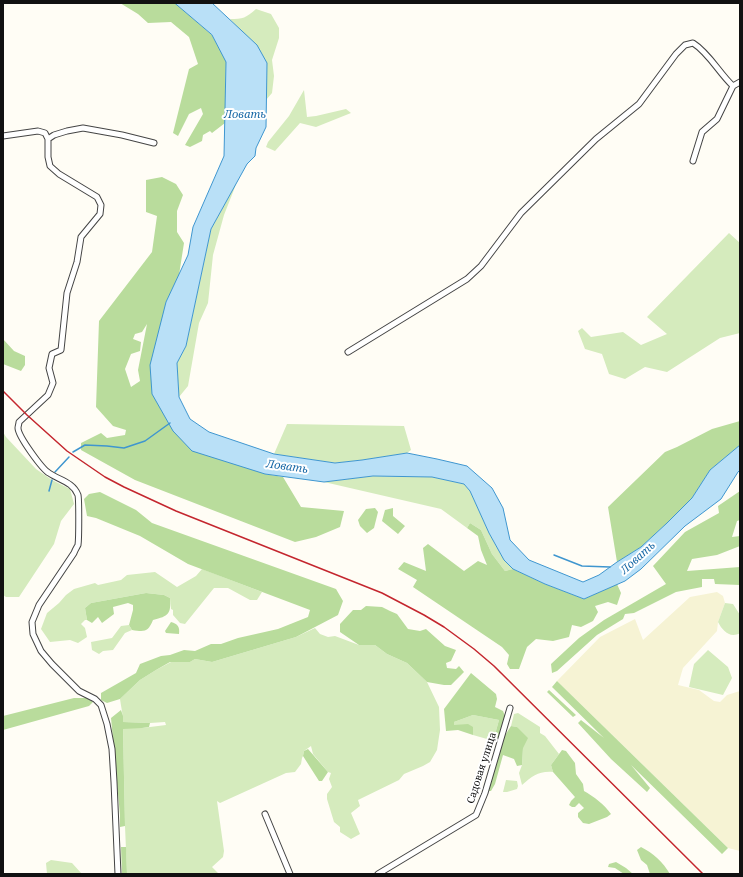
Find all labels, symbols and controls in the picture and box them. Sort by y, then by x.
water label: Ловать [224,108,266,122]
water label: Ловать [265,458,309,476]
water label: Ловать [618,539,658,577]
street label: Садовая улица [465,731,499,805]

